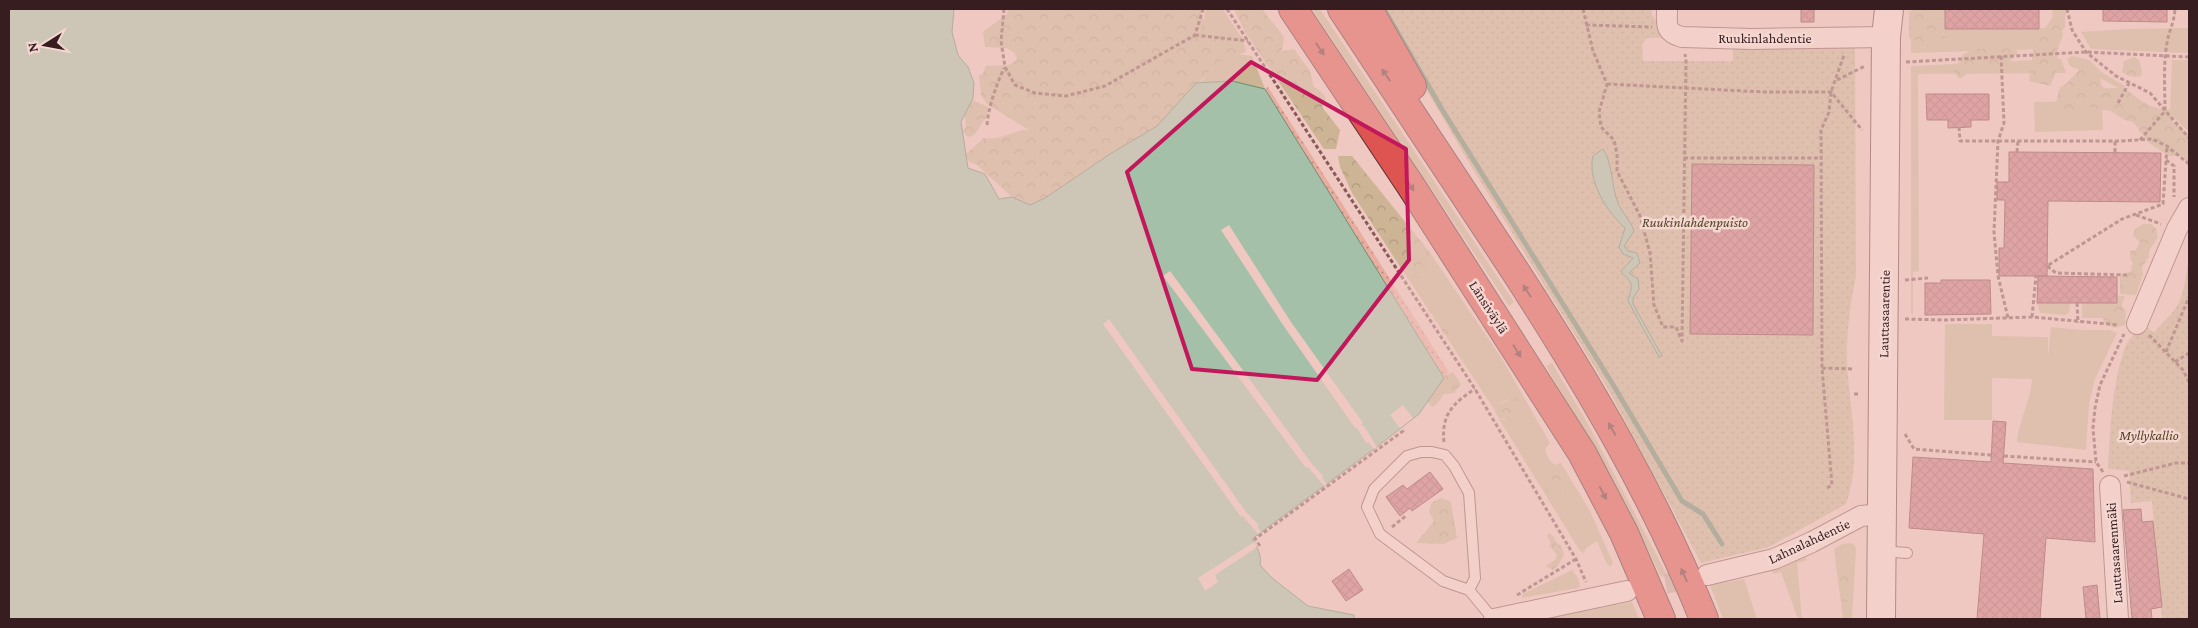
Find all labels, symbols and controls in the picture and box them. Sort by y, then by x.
north arrow [20,20,70,70]
street label: Ruukinlahdentie [1718,30,1812,46]
text: N [23,41,41,54]
one-way arrow [1316,43,1325,56]
one-way arrow [1381,68,1391,82]
one-way arrow [1406,178,1415,191]
park label: Ruukinlahdenpuisto [1642,214,1748,230]
street label: Lauttasaarentie [1875,270,1893,358]
street label: Länsiväylä [1466,278,1512,337]
one-way arrow [1522,284,1532,297]
one-way arrow [1513,344,1522,357]
one-way arrow [1608,422,1617,435]
park label: Myllykallio [2118,427,2179,443]
one-way arrow [1599,486,1607,501]
street label: Lauttasaarenmäki [2102,502,2126,604]
street label: Lahnalahdentie [1766,515,1852,567]
one-way arrow [1680,568,1688,582]

